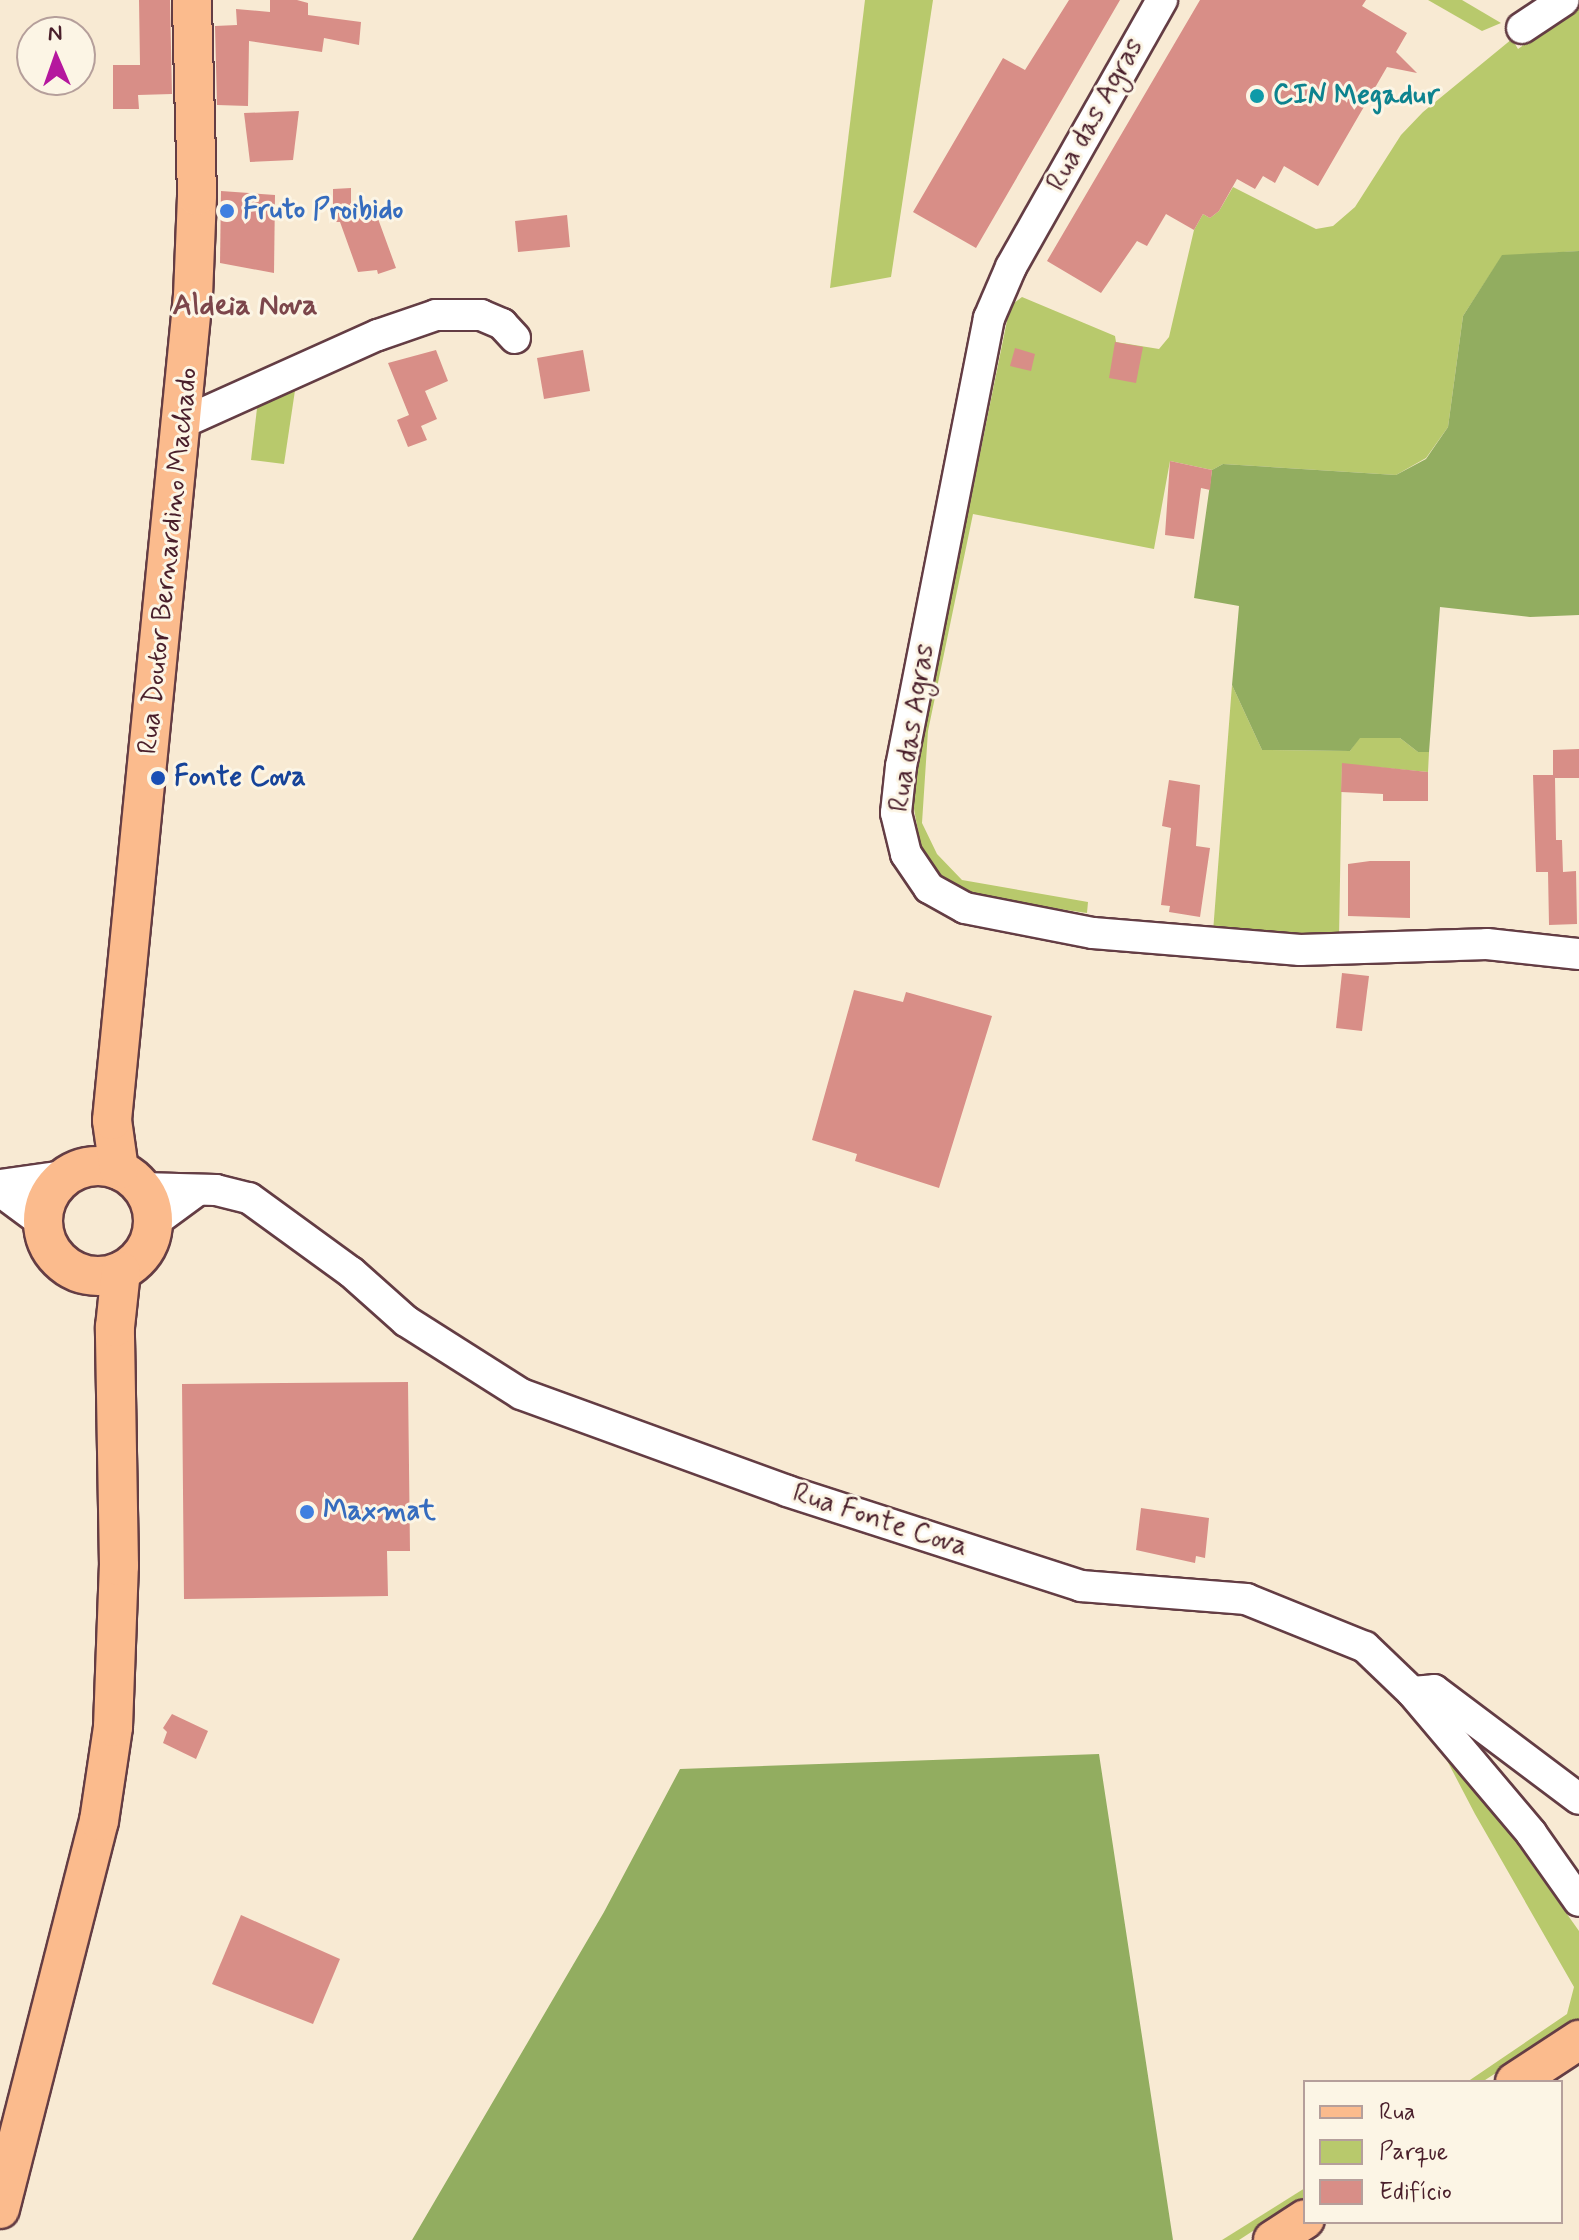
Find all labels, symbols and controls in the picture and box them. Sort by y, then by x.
north arrow [16,16,96,96]
text: N [47,20,63,48]
street label: Rua das Agras [1042,36,1150,194]
place label: CIN Megadur [1273,79,1442,113]
marker: CIN Megadur [1248,87,1266,105]
place label: Fruto Proibido [243,194,403,228]
marker: Fruto Proibido [218,202,236,220]
district label: Aldeia Nova [172,288,318,324]
street label: Rua Doutor Bernardino Machado [132,367,206,755]
street label: Rua das Agras [884,645,942,811]
place label: Fonte Cova [174,761,306,795]
marker: Fonte Cova [149,769,167,787]
street label: Rua Fonte Cova [788,1477,972,1565]
place label: Maxmat [323,1495,436,1529]
marker: Maxmat [298,1503,316,1521]
legend [1303,2080,1563,2224]
text: Rua [1379,2097,1416,2128]
text: Parque [1379,2137,1448,2168]
text: Edifício [1379,2177,1452,2208]

